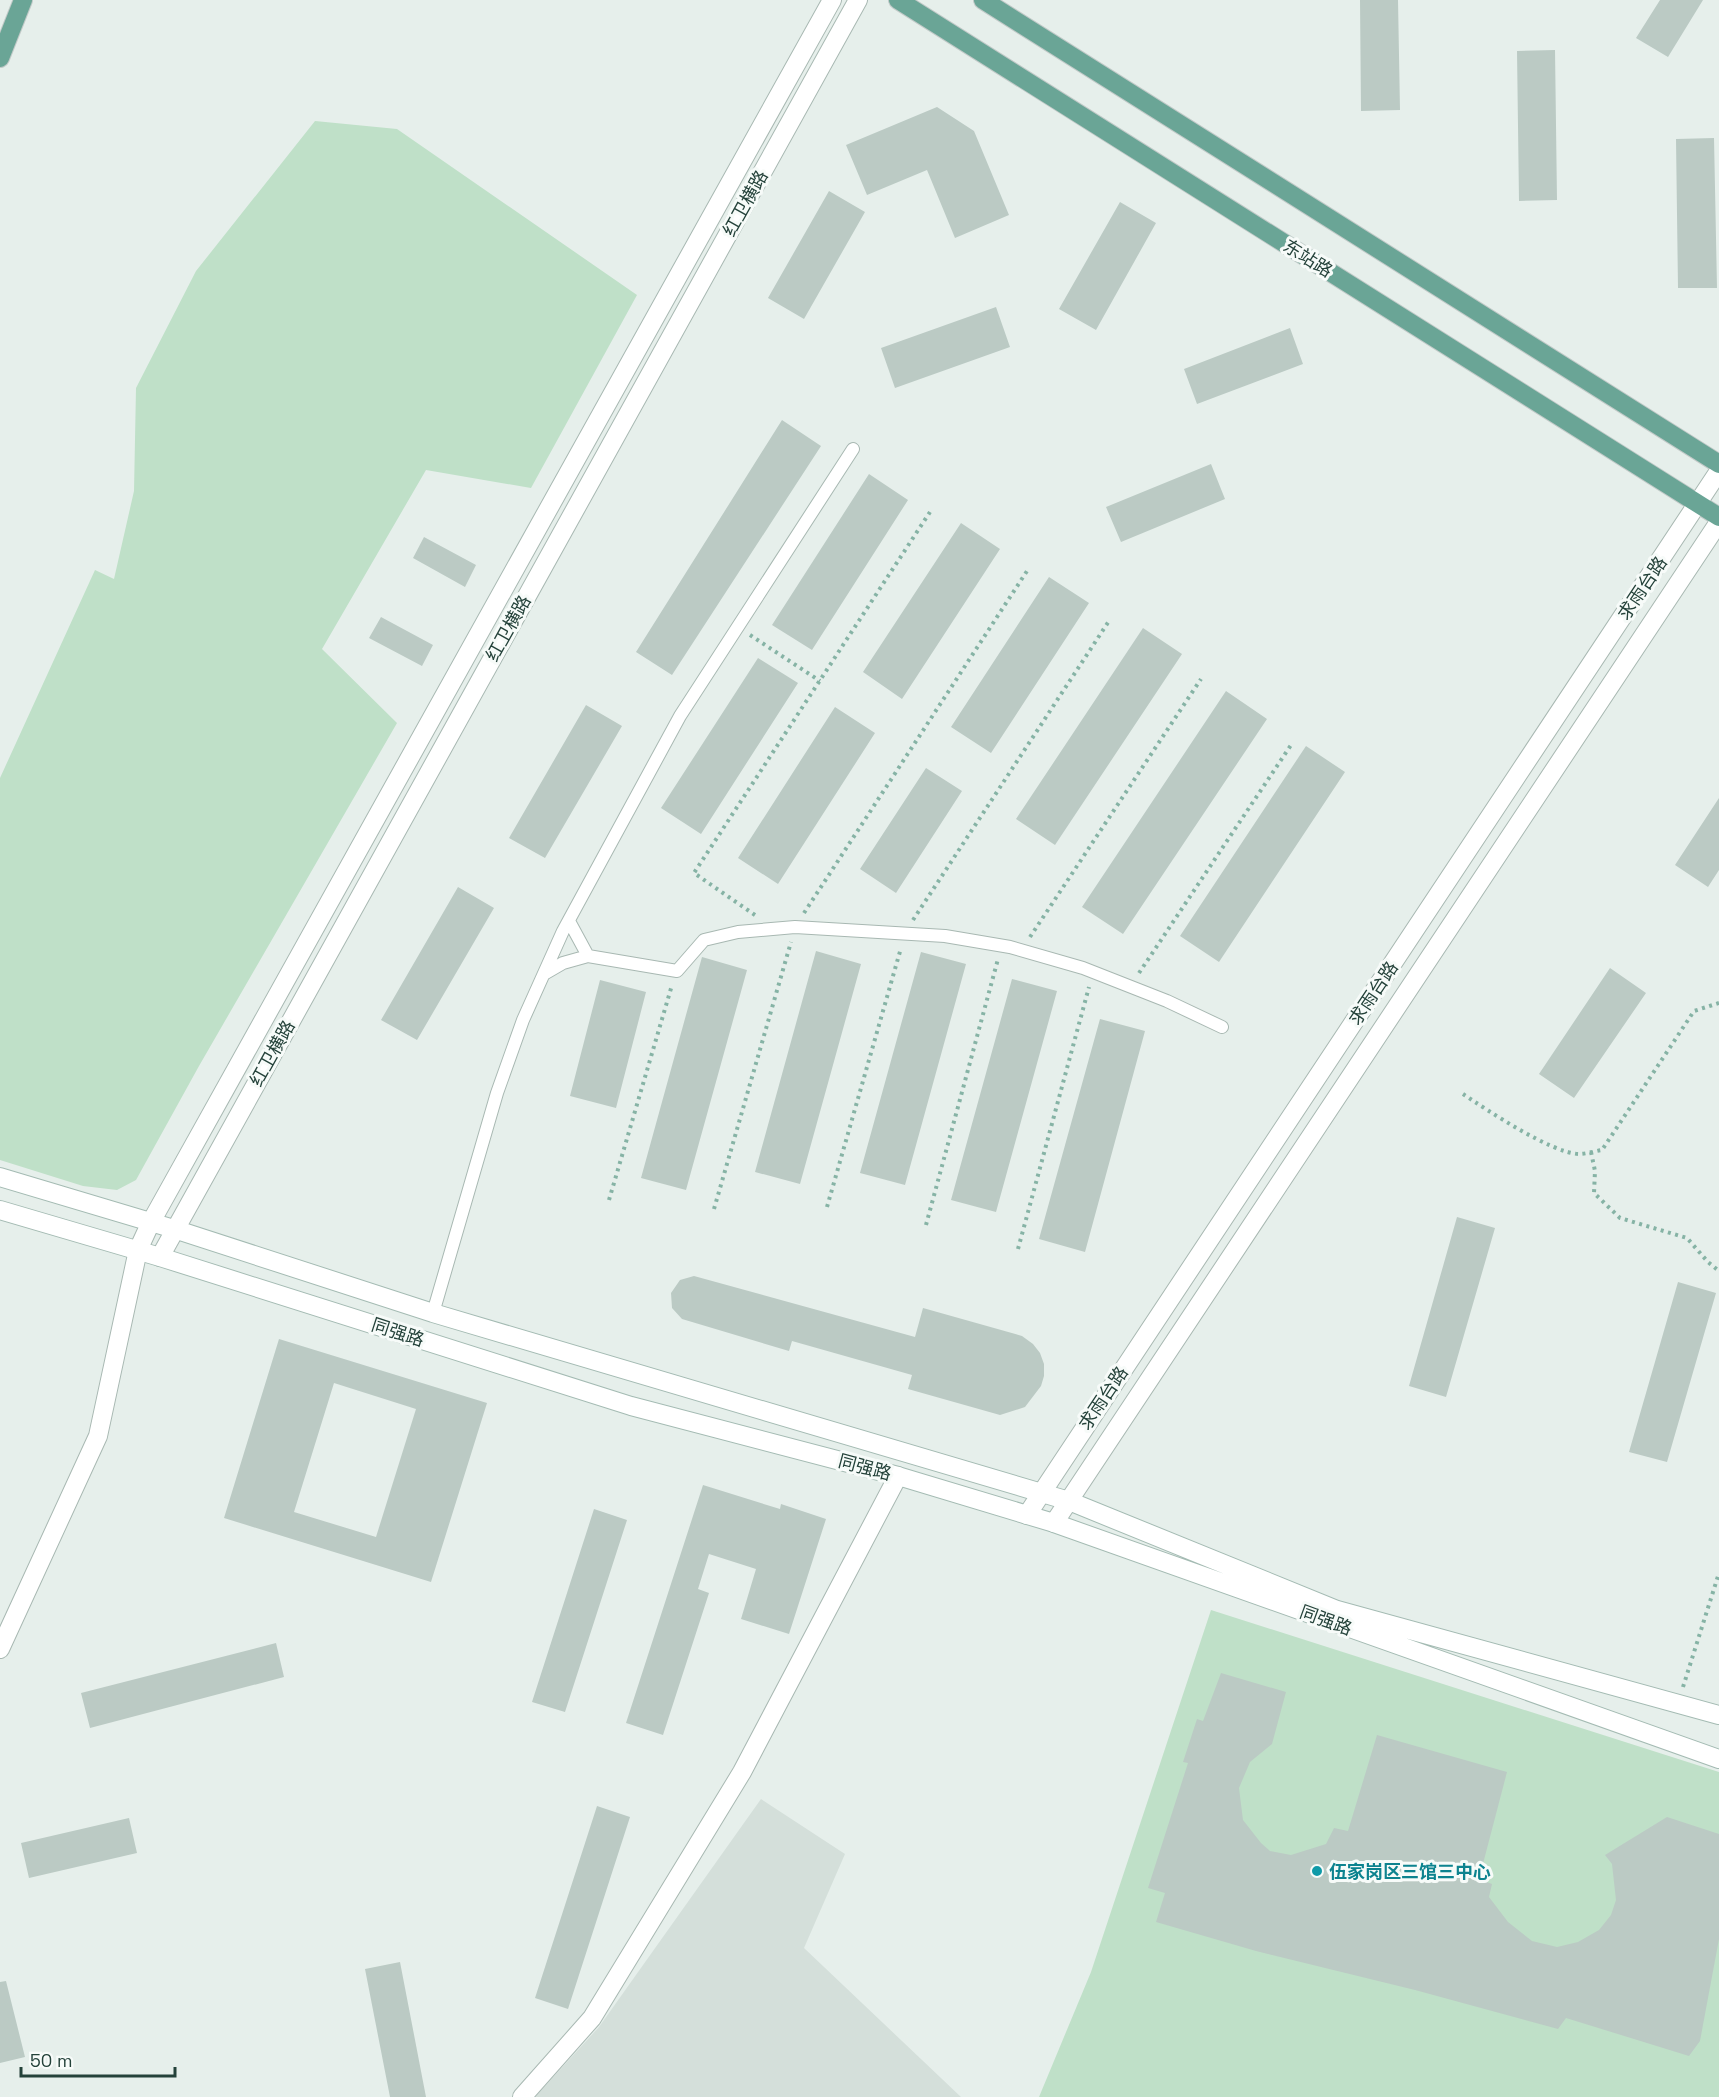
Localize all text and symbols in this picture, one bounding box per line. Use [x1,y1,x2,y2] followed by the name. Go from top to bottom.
[717,166,773,240] street label: 红卫横路
[1279,234,1337,282] street label: 东站路
[1612,552,1672,624] street label: 求雨台路
[480,591,536,665] street label: 红卫横路
[1343,957,1403,1029] street label: 求雨台路
[244,1016,300,1090] street label: 红卫横路
[369,1313,427,1351] street label: 同强路
[1073,1362,1133,1434] street label: 求雨台路
[836,1449,894,1485] street label: 同强路
[1297,1600,1355,1640] street label: 同强路
[1329,1860,1491,1883] place label: 伍家岗区三馆三中心
[1310,1864,1324,1878] marker: 伍家岗区三馆三中心
[21,2040,176,2078] scale bar
[30,2049,72,2072] text: 50 m

